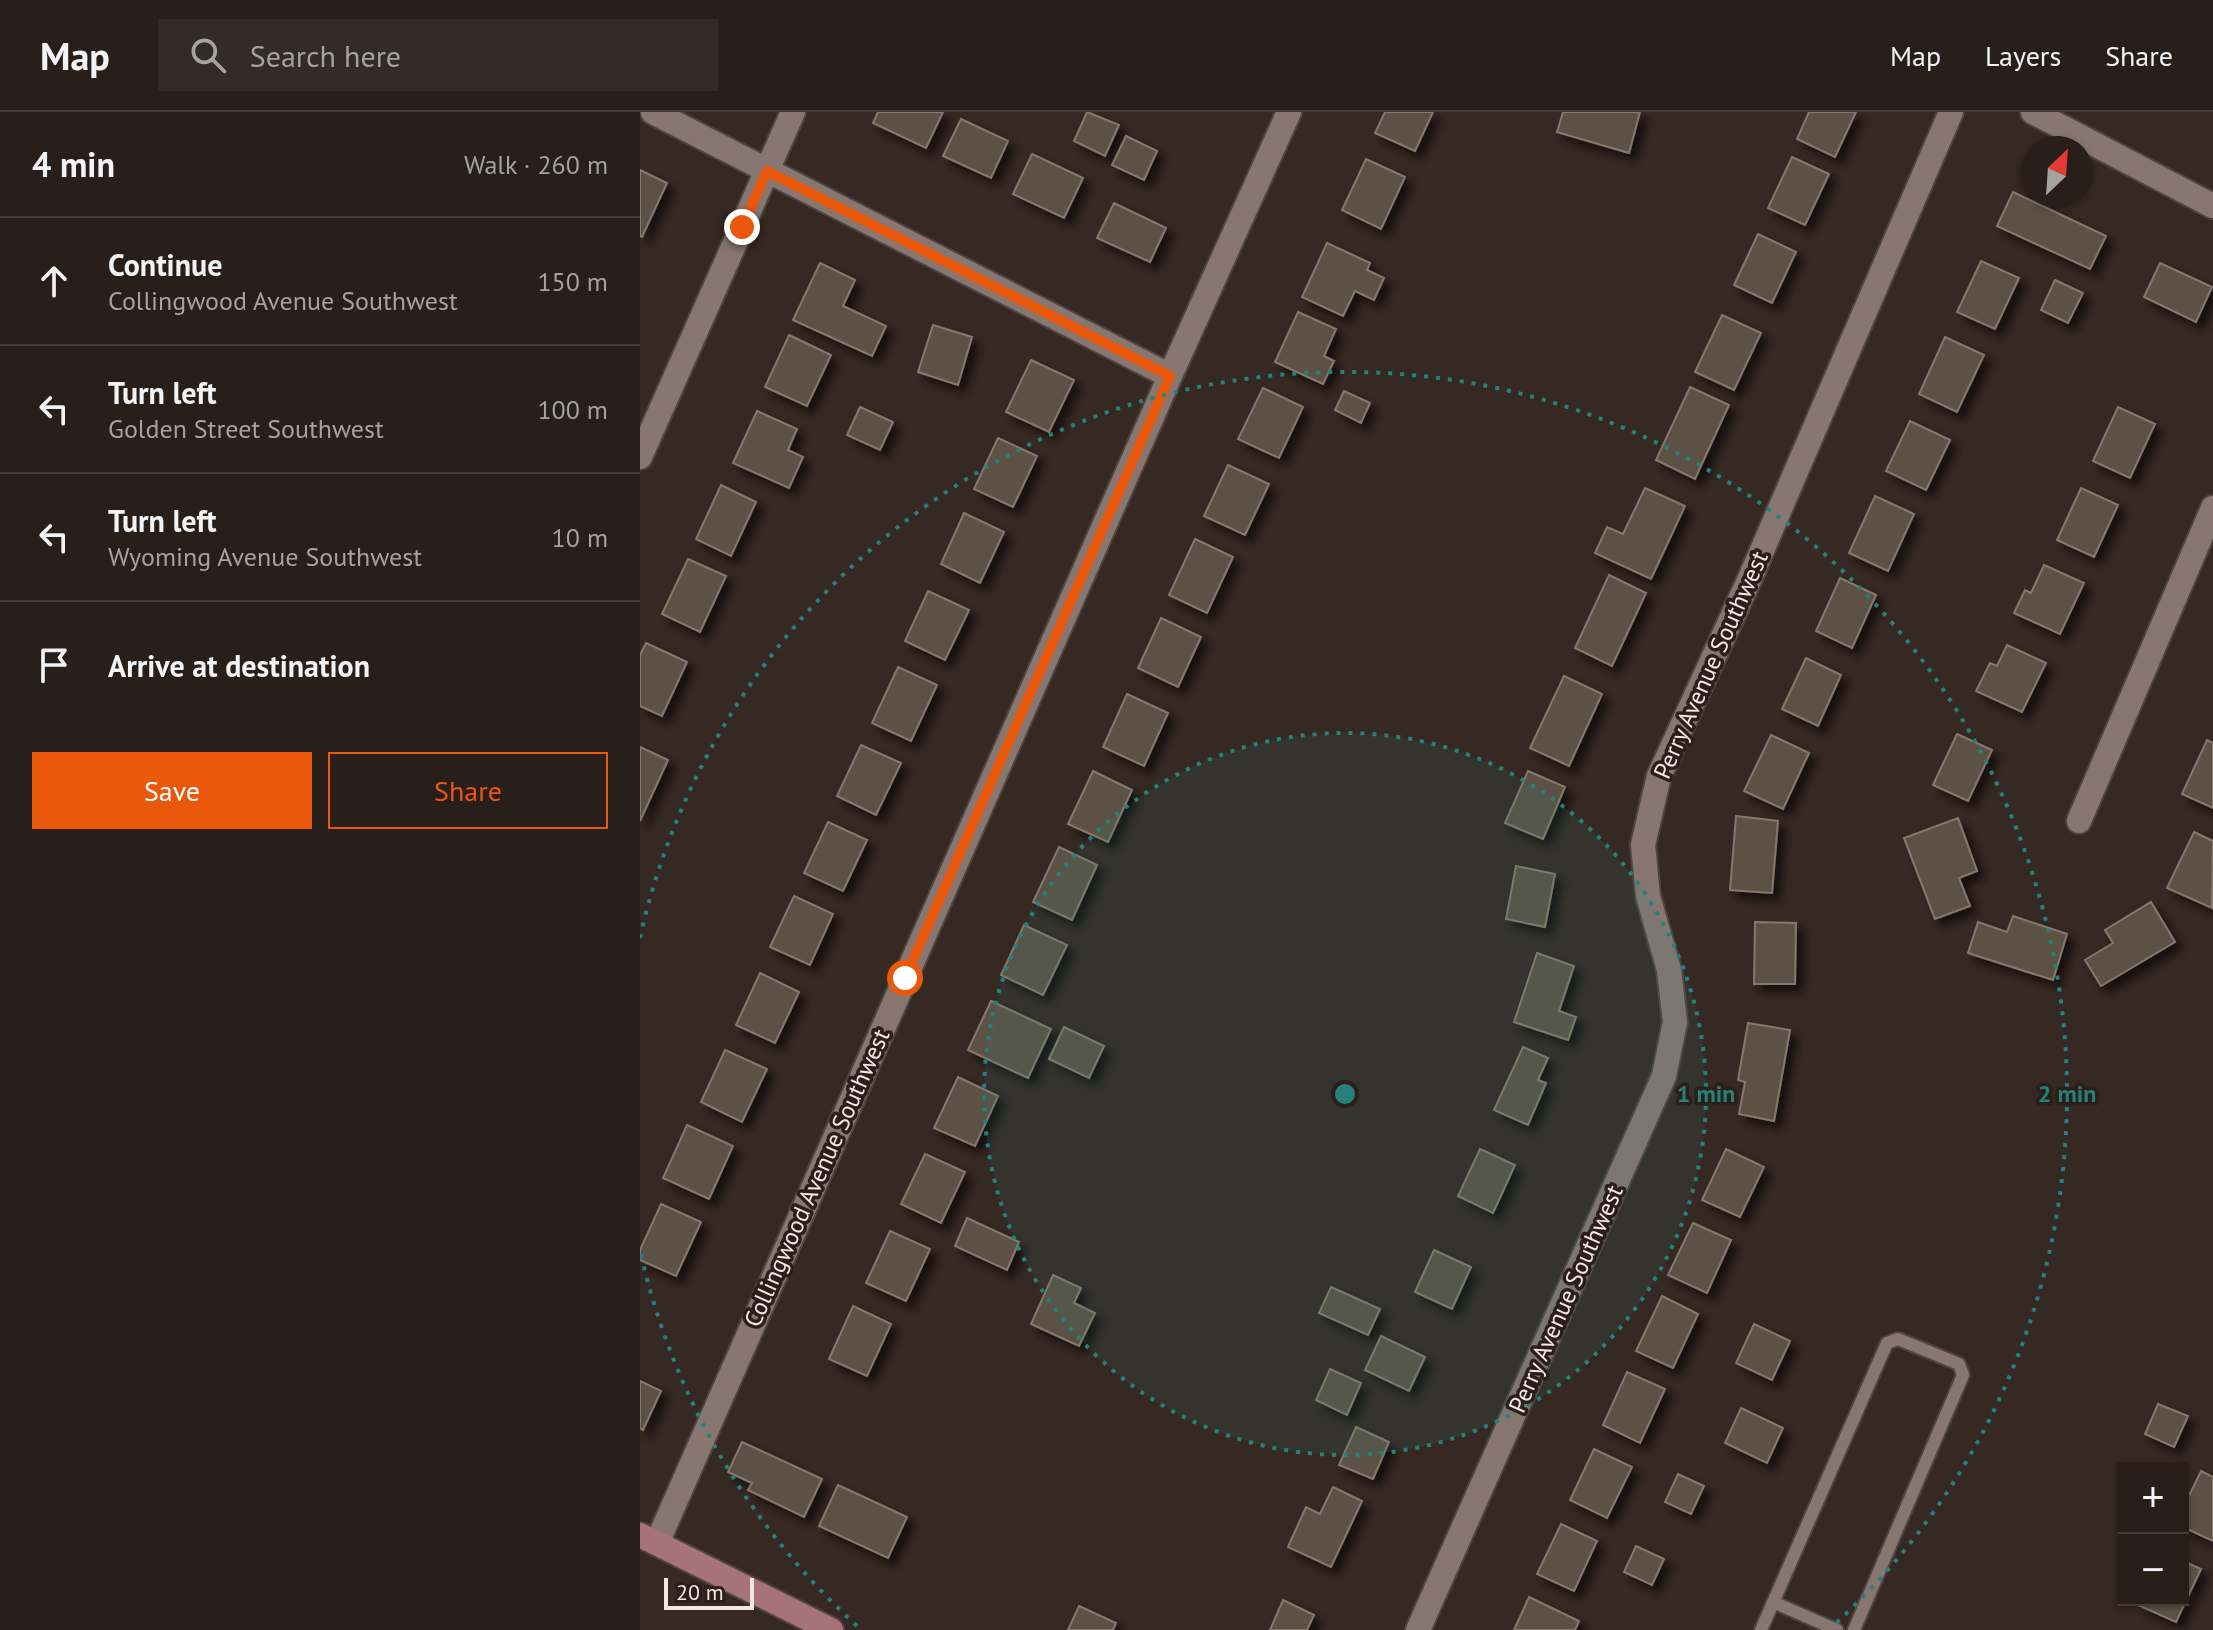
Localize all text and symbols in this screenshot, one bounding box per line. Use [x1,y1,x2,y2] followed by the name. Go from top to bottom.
[158,19,718,91] search box
[40,31,110,80] text: Map
[186,33,230,77] icon: search
[250,36,401,75] text: Search here
[1890,37,1941,74] text: Map
[1985,37,2061,74] text: Layers
[2105,37,2173,74] text: Share
[2021,136,2093,208] north arrow
[32,142,115,186] text: 4 min
[464,148,608,181] text: Walk · 260 m
[724,209,760,245] route end
[108,245,222,284] text: Continue
[32,259,76,303] icon: ahead
[537,265,608,298] text: 150 m
[108,284,458,317] text: Collingwood Avenue Southwest
[108,373,216,412] text: Turn left
[32,387,76,431] icon: left
[537,393,608,426] text: 100 m
[108,412,384,445] text: Golden Street Southwest
[108,501,216,540] text: Turn left
[32,515,76,559] icon: left
[552,521,608,554] text: 10 m
[108,540,422,573] text: Wyoming Avenue Southwest
[1646,546,1775,783] street label: Perry Avenue Southwest
[32,643,76,687] icon: arrive
[108,646,370,685] text: Arrive at destination
[32,752,312,829] button: Save
[328,752,608,829] button: Share
[887,960,923,996] route start
[737,1024,896,1332] street label: Collingwood Avenue Southwest
[1677,1078,1735,1109] text: 1 min
[2038,1078,2096,1109] text: 2 min
[1331,1080,1359,1108] centre of rings
[1501,1180,1630,1417] street label: Perry Avenue Southwest
[2117,1462,2189,1606] map controls
[2117,1462,2189,1534] button: +
[2117,1534,2189,1606] button: −
[664,1574,754,1610] scale bar
[676,1578,724,1606] text: 20 m

